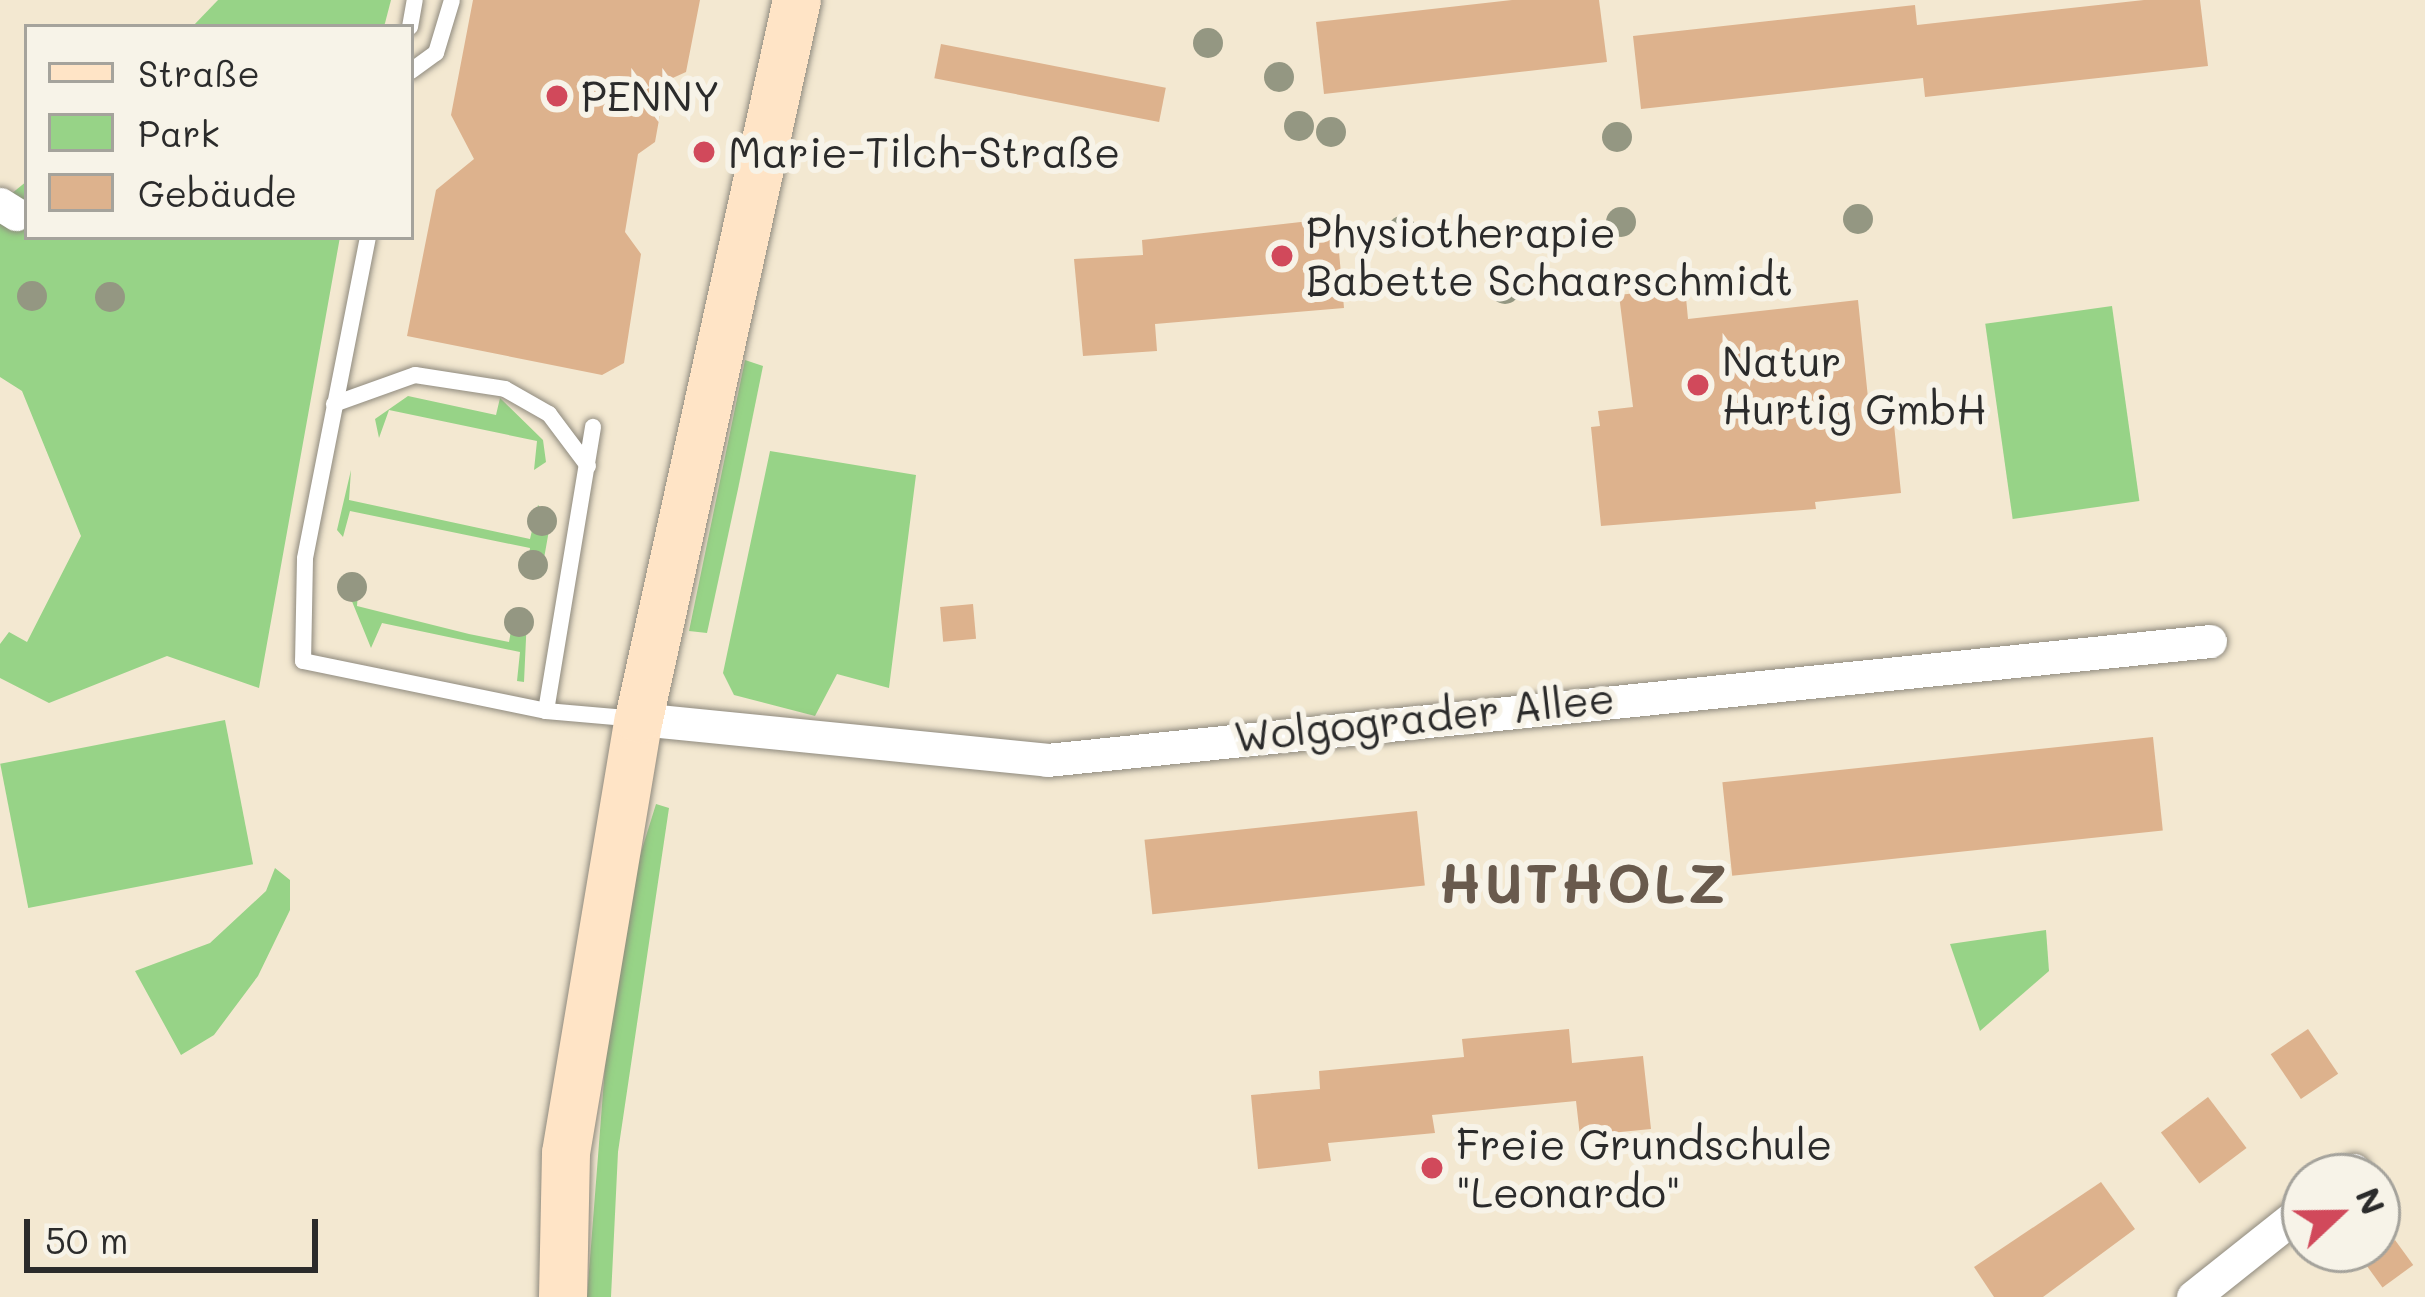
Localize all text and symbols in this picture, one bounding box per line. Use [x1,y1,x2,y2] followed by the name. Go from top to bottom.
[24,24,414,240] legend
[138,49,260,96] text: Straße
[581,71,720,121] place label: PENNY
[544,83,570,109] marker: PENNY
[138,109,220,156] text: Park
[728,127,1120,177] place label: Marie-Tilch-Straße
[691,139,717,165] marker: Marie-Tilch-Straße
[138,169,297,216] text: Gebäude
[1306,207,1793,306] place label: Physiotherapie Babette Schaarschmidt
[1269,243,1295,269] marker: Physiotherapie Babette Schaarschmidt
[1722,336,1986,434] place label: Natur Hurtig GmbH
[1685,372,1711,398] marker: Natur Hurtig GmbH
[1231,672,1617,762] street label: Wolgograder Allee
[1438,850,1730,914] district label: HUTHOLZ
[1456,1119,1832,1218] place label: Freie Grundschule "Leonardo"
[2281,1153,2401,1273] north arrow
[1419,1155,1445,1181] marker: Freie Grundschule "Leonardo"
[2347,1181,2397,1220] text: N
[30,1195,324,1269] scale bar
[45,1216,128,1263] text: 50 m

